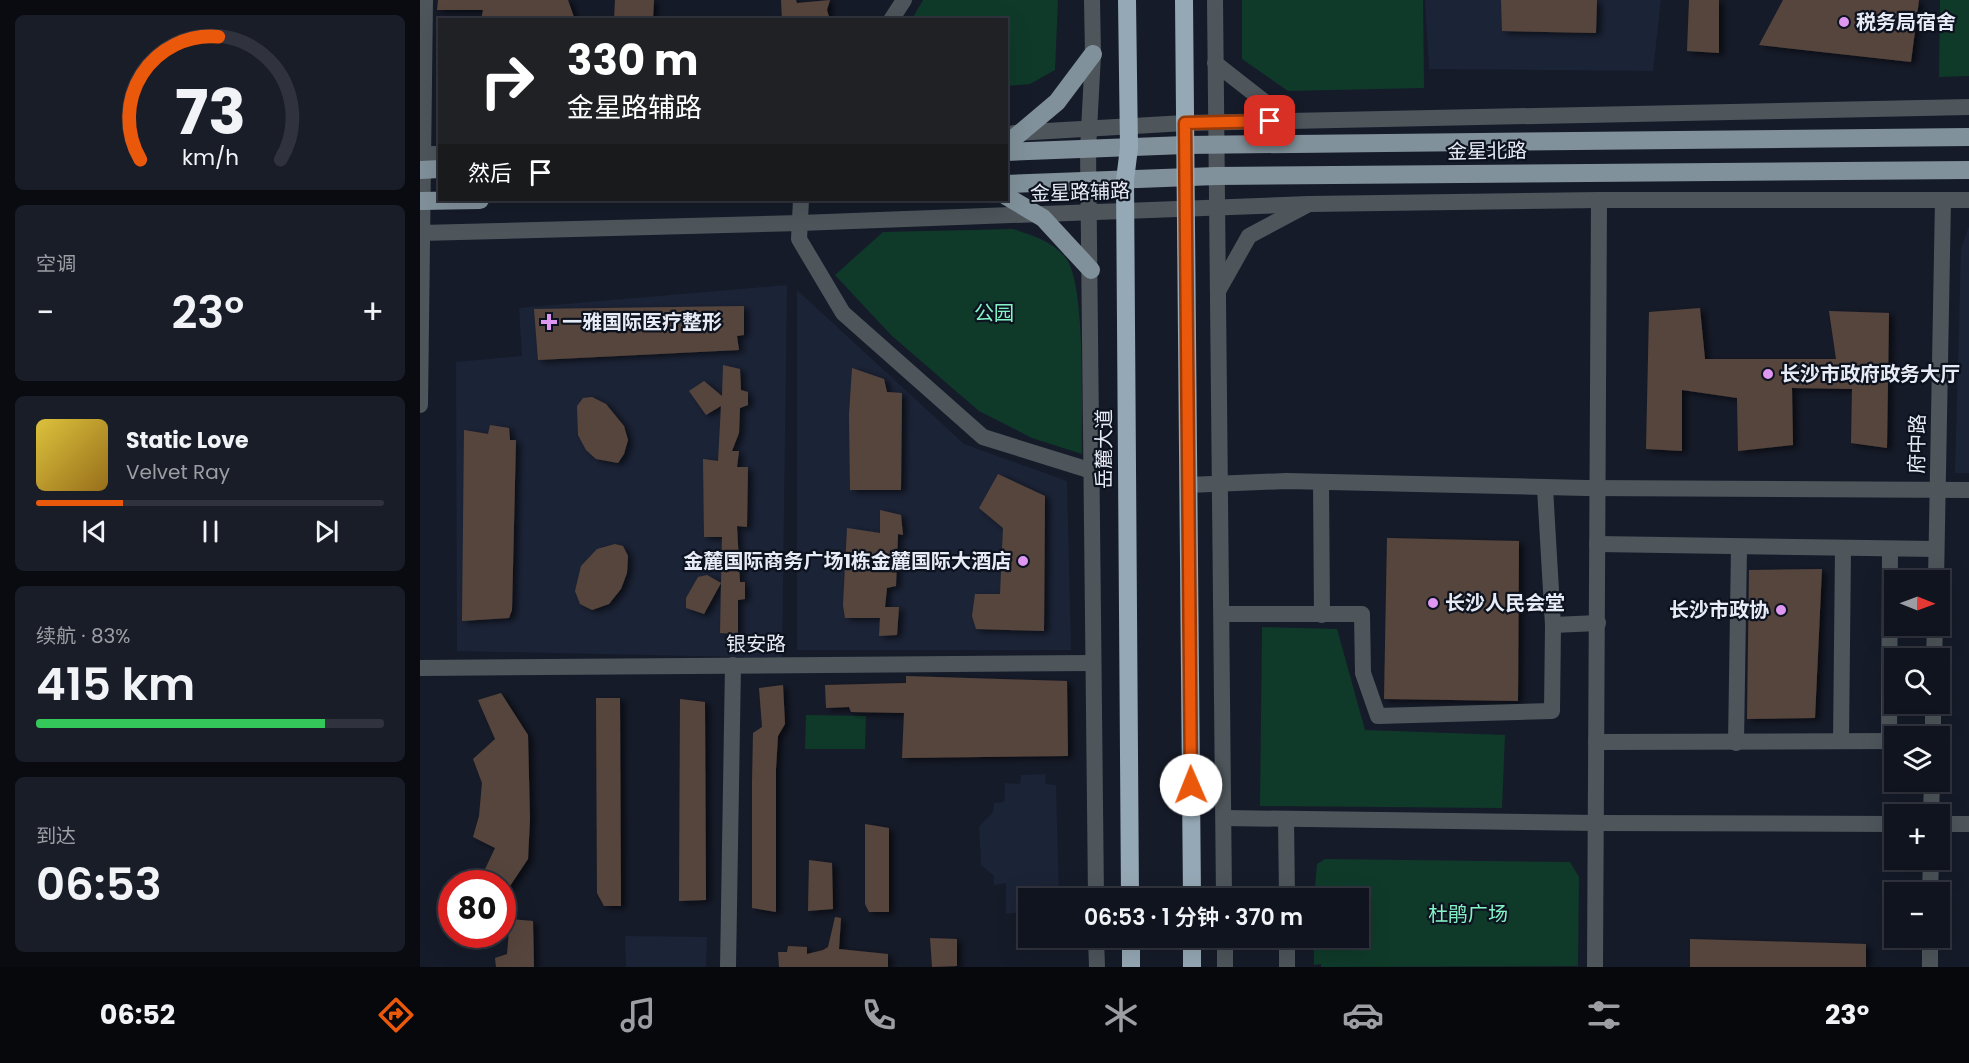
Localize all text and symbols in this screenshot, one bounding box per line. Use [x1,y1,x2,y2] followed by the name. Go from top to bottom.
[1856,8,1956,36] place label: 税务局宿舍
[1837,15,1851,29] marker: 税务局宿舍
[567,31,699,90] text: 330 m
[468,42,546,120] icon: right
[174,68,246,156] text: 73
[567,89,702,126] text: 金星路辅路
[1244,95,1295,146] pin
[1253,104,1286,137] icon: arrive
[1447,136,1527,166] street label: 金星北路
[181,142,239,173] text: km/h
[524,156,557,189] icon: arrive
[468,158,512,189] text: 然后
[1030,176,1130,208] street label: 金星路辅路
[36,250,76,278] text: 空调
[171,281,244,344] text: 23°
[36,289,54,336] text: −
[361,289,384,336] text: +
[974,299,1014,327] park label: 公园
[562,308,722,336] place label: 一雅国际医疗整形
[540,313,558,331] marker: 一雅国际医疗整形
[1780,360,1960,388] place label: 长沙市政府政务大厅
[1761,367,1775,381] marker: 长沙市政府政务大厅
[1090,409,1118,489] street label: 岳麓大道
[1902,414,1932,474] street label: 府中路
[126,425,249,456] text: Static Love
[126,458,230,486] text: Velvet Ray
[78,515,111,548] icon: previous
[194,515,227,548] icon: pause
[310,515,343,548] icon: next
[683,547,1011,575] place label: 金麓国际商务广场1栋金麓国际大酒店
[1016,554,1030,568] marker: 金麓国际商务广场1栋金麓国际大酒店
[1884,570,1950,636] north arrow
[1884,570,1950,948] map controls
[1445,589,1565,617] place label: 长沙人民会堂
[1426,596,1440,610] marker: 长沙人民会堂
[1669,596,1769,624] place label: 长沙市政协
[1774,603,1788,617] marker: 长沙市政协
[36,622,131,650] text: 续航 · 83%
[726,630,786,658] street label: 银安路
[1884,648,1950,714] button: search
[36,653,195,716] text: 415 km
[1884,726,1950,792] button: layers
[1159,753,1223,817] position arrow
[1884,804,1950,870] button: +
[36,822,76,850] text: 到达
[36,853,162,916] text: 06:53
[438,870,516,948] speed limit sign: 80
[1884,882,1950,948] button: −
[1428,900,1508,928] park label: 杜鹃广场
[1084,902,1303,933] text: 06:53 · 1 分钟 · 370 m
[375,994,417,1036] icon: directions
[617,994,659,1036] icon: music
[858,994,900,1036] icon: phone
[1100,994,1142,1036] icon: climate
[1342,994,1384,1036] icon: car
[1583,994,1625,1036] icon: filters
[100,996,175,1033] text: 06:52
[1825,996,1869,1033] text: 23°

